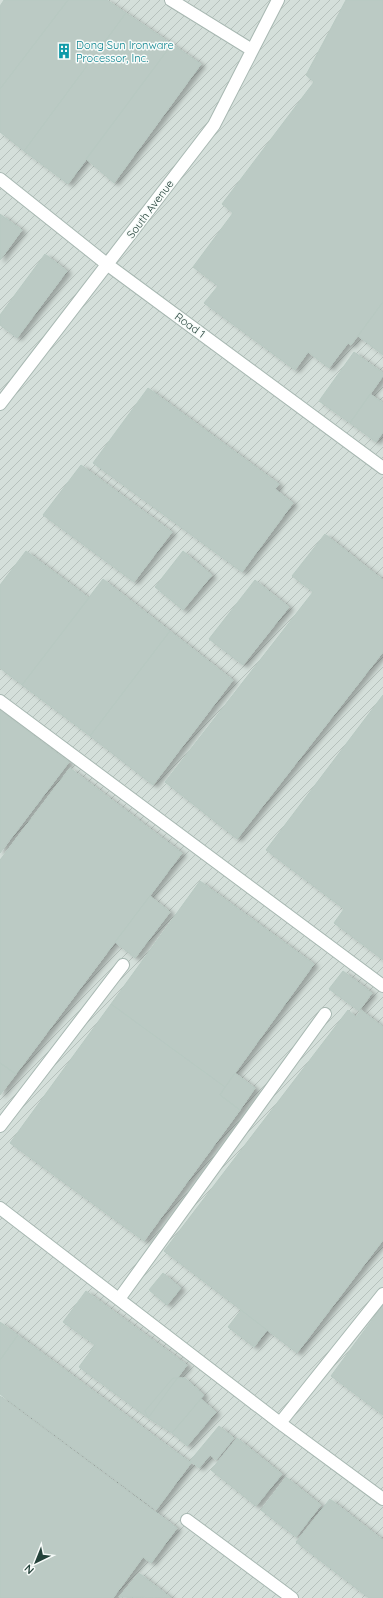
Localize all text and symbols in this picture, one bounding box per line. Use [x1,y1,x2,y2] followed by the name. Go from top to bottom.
[76,38,174,65] place label: Dong Sun Ironware Processor, Inc.
[55,42,73,60] building icon: Dong Sun Ironware Processor, Inc.
[123,177,177,241] street label: South Avenue
[172,309,208,341] street label: Road 1
[16,1542,56,1582] north arrow
[21,1561,37,1577] text: N

